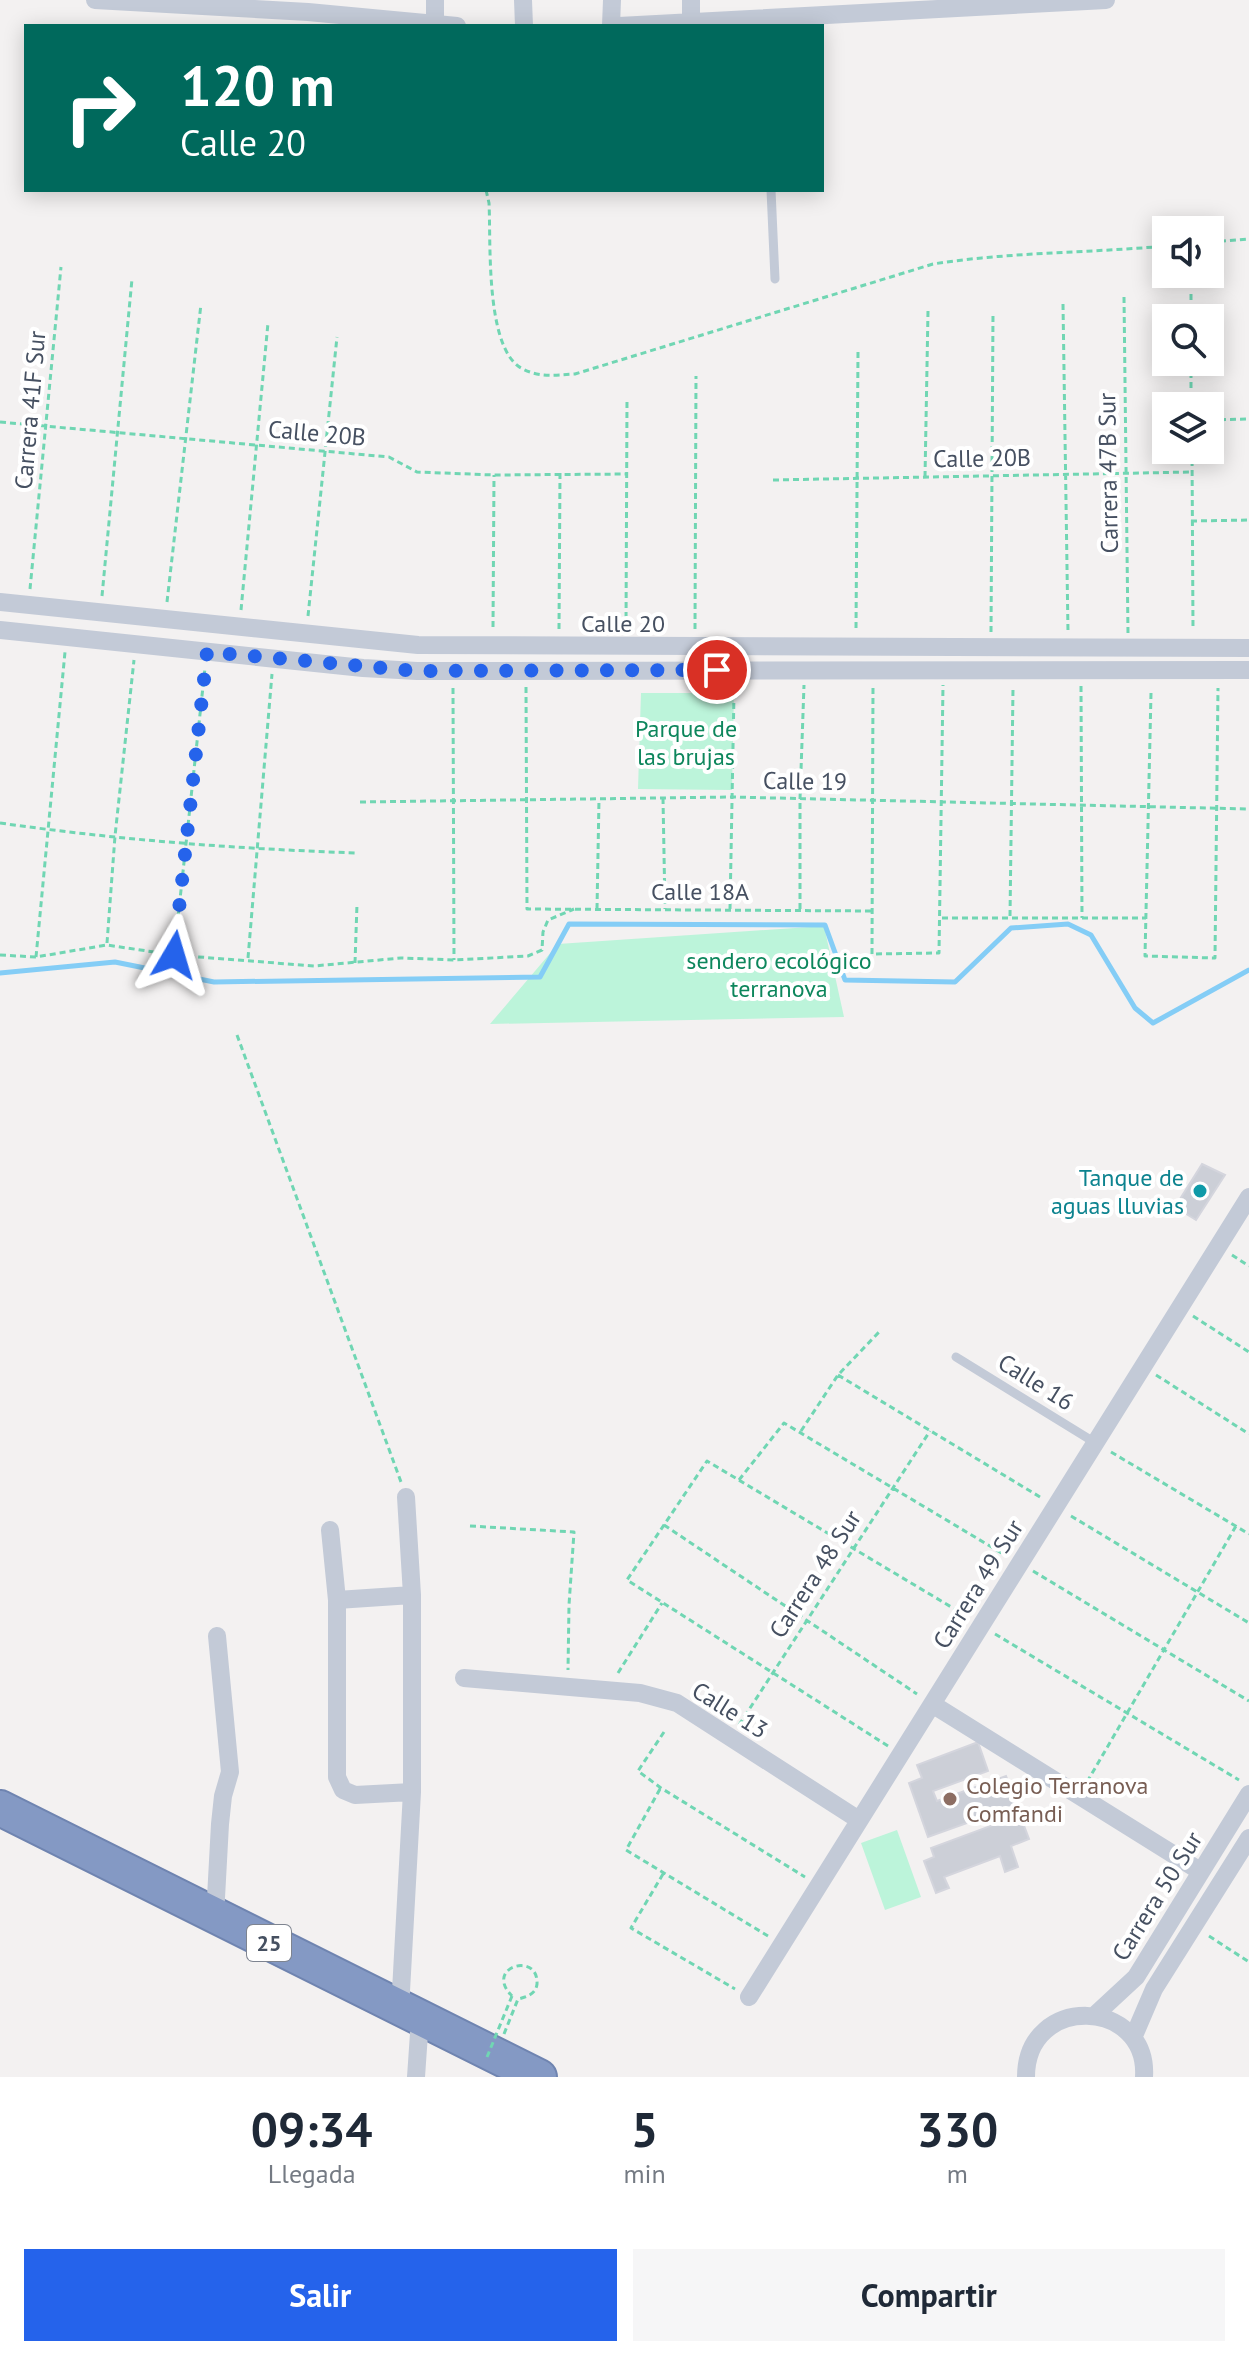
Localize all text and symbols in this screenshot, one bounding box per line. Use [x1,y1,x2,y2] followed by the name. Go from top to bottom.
[180,49,335,121] text: 120 m
[48,56,152,160] icon: right
[180,119,306,166] text: Calle 20
[1152,216,1224,464] map controls
[1152,216,1224,288] button: sound
[1152,304,1224,376] button: search
[8,329,52,491] street label: Carrera 41F Sur
[1091,392,1125,554] street label: Carrera 47B Sur
[1152,392,1224,464] button: layers
[267,413,367,453] street label: Calle 20B
[933,442,1031,474] street label: Calle 20B
[581,608,665,639] street label: Calle 20
[683,636,751,704] pin
[695,648,739,692] icon: arrive
[635,713,737,772] park label: Parque de las brujas
[763,765,847,797] street label: Calle 19
[651,876,749,907] street label: Calle 18A
[132,913,216,997] position arrow
[686,945,872,1004] park label: sendero ecológico terranova
[1051,1162,1184,1221] place label: Tanque de aguas lluvias
[1191,1182,1209,1200] marker: Tanque de aguas lluvias
[992,1347,1080,1417] street label: Calle 16
[762,1504,868,1644] street label: Carrera 48 Sur
[926,1514,1030,1654] street label: Carrera 49 Sur
[686,1675,774,1745] street label: Calle 13
[966,1770,1148,1829] place label: Colegio Terranova Comfandi
[941,1790,959,1808] marker: Colegio Terranova Comfandi
[1105,1826,1209,1966] street label: Carrera 50 Sur
[247,1925,291,1961] road number: 25
[251,2098,373,2160] text: 09:34
[631,2098,658,2160] text: 5
[917,2098,998,2160] text: 330
[268,2157,356,2190] text: Llegada
[623,2157,666,2190] text: min
[947,2157,968,2190] text: m
[24,2249,617,2341] button: Salir
[633,2249,1225,2341] button: Compartir

